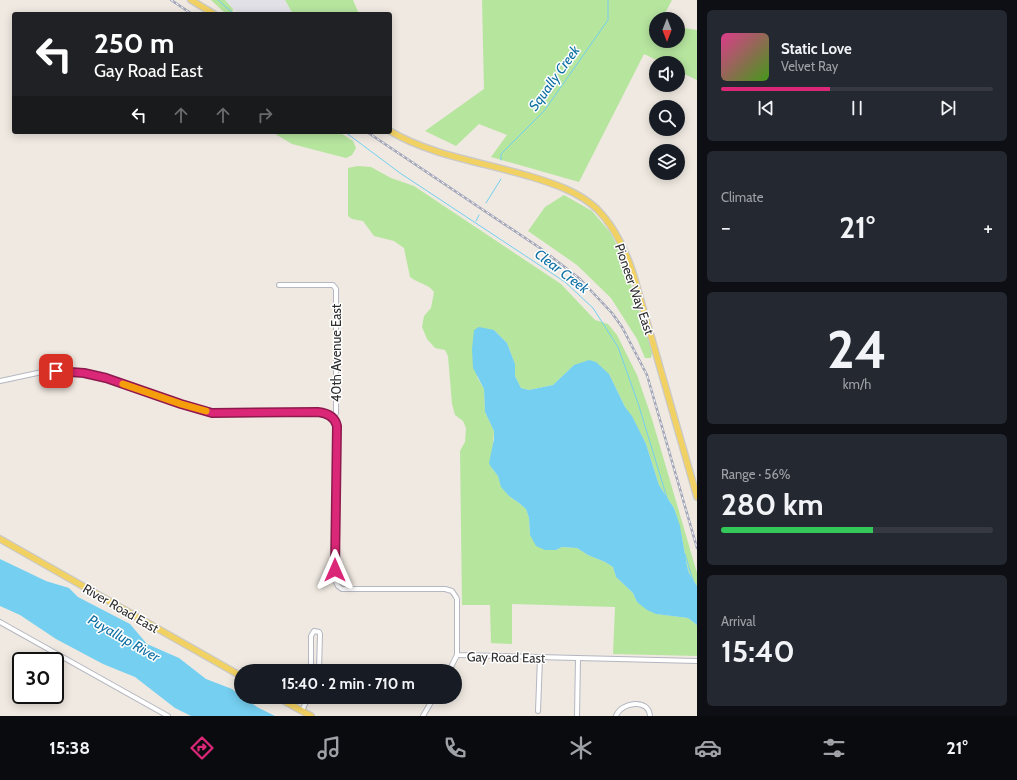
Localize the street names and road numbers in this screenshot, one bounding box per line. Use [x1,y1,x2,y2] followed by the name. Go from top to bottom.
[612,241,658,337] street label: Pioneer Way East
[328,303,344,402] street label: 40th Avenue East
[80,580,162,636] street label: River Road East
[467,648,546,666] street label: Gay Road East

